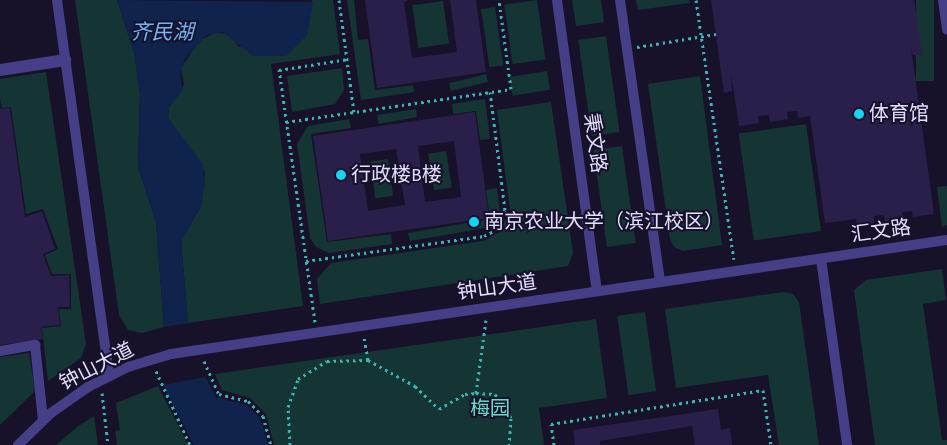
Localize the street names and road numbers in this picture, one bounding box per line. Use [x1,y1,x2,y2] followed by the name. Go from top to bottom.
[578,112,610,174] street label: 秉文路
[850,216,912,248] street label: 汇文路
[456,271,538,305] street label: 钟山大道
[56,338,138,396] street label: 钟山大道

